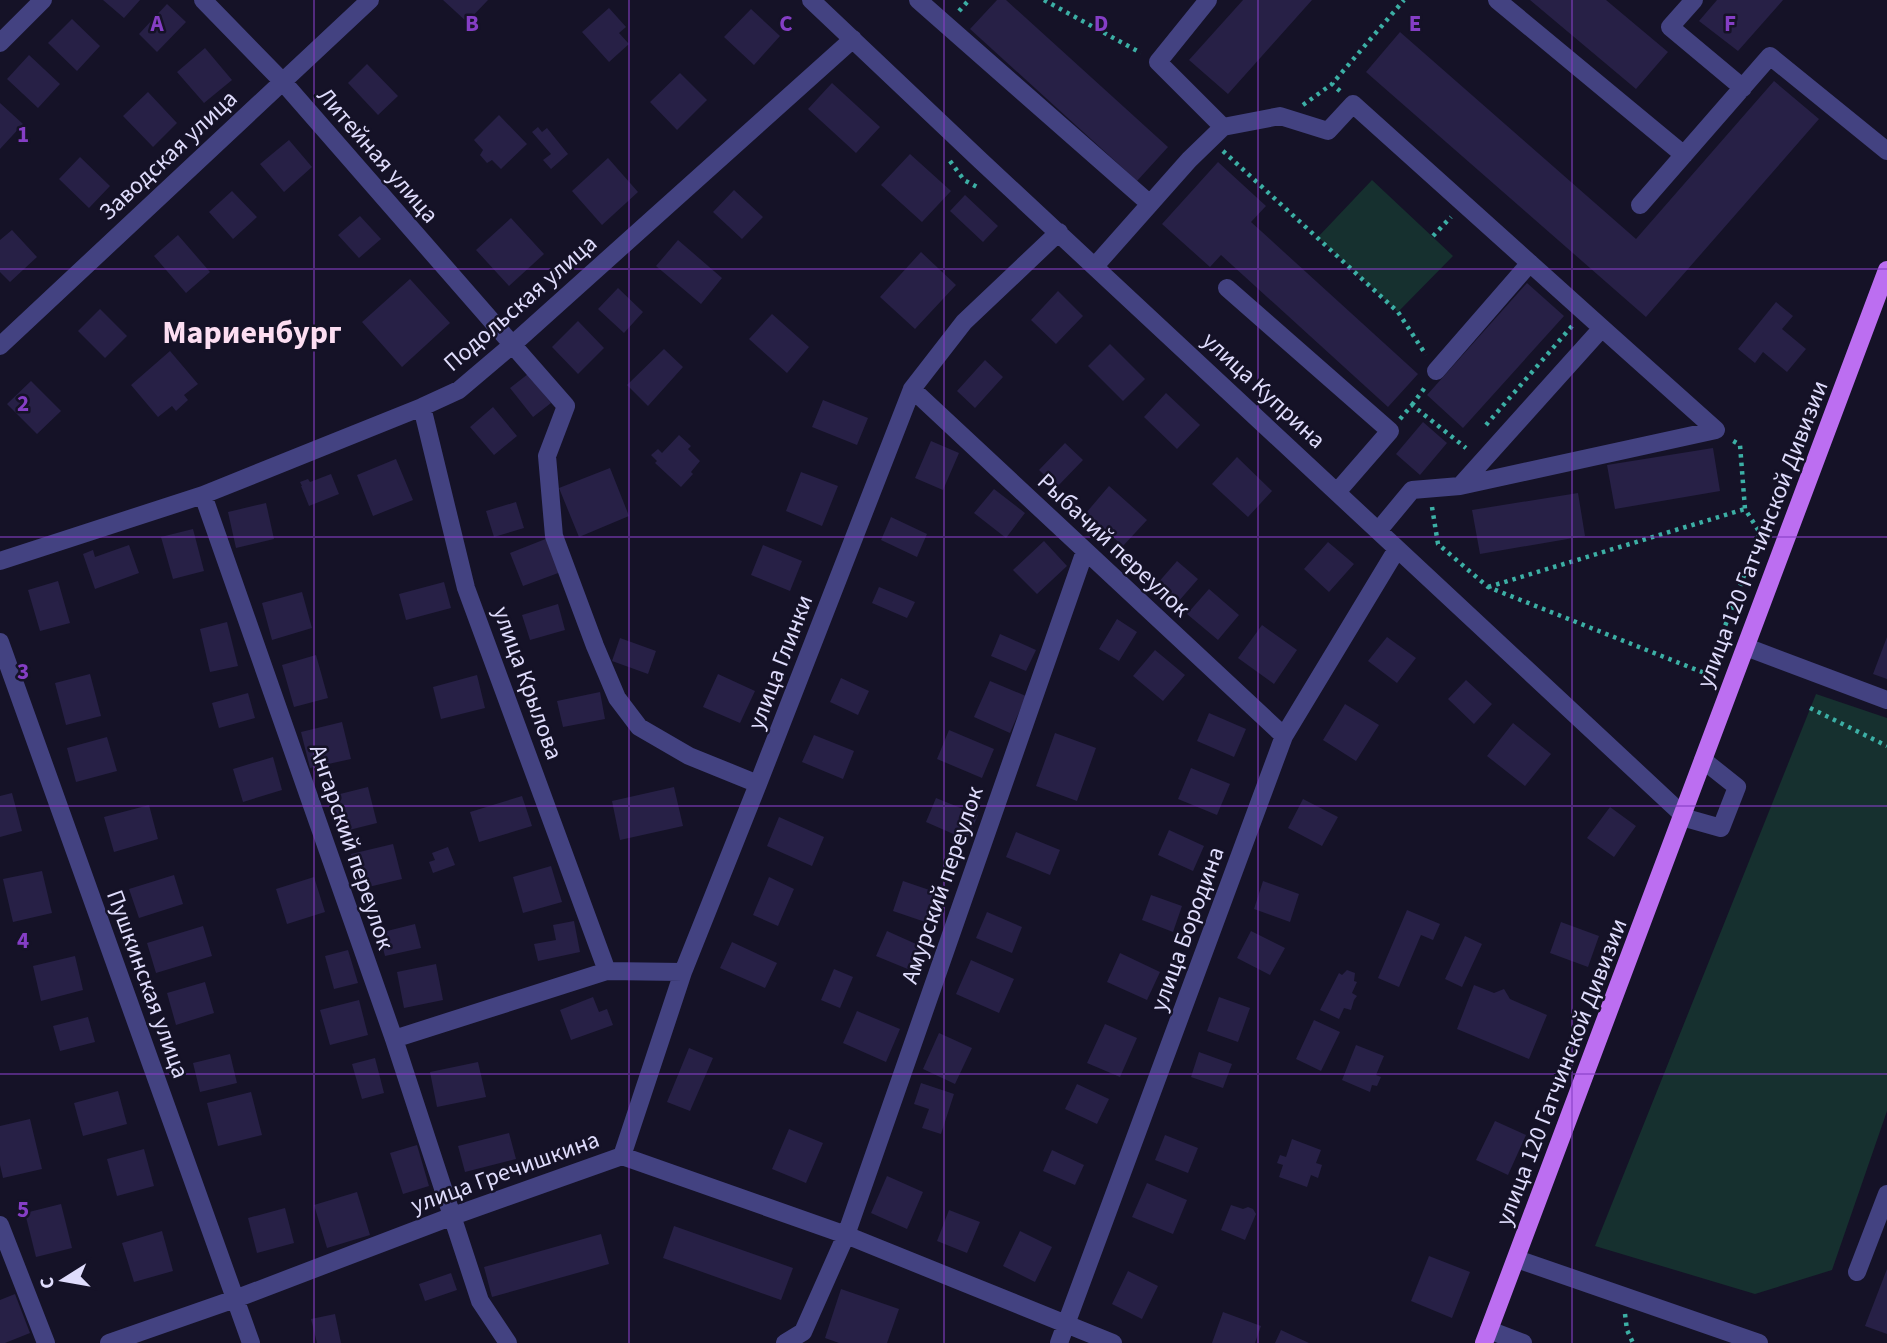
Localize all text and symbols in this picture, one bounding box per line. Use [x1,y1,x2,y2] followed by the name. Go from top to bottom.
[149,7,164,40] text: A
[465,7,479,40] text: B
[779,7,793,40] text: C
[1094,7,1108,40] text: D
[1409,7,1421,40] text: E
[1724,7,1736,40] text: F
[308,80,447,231] street label: Литейная улица
[91,82,245,229] street label: Заводская улица
[17,118,29,151] text: 1
[436,227,605,380] street label: Подольская улица
[162,310,342,356] district label: Мариенбург
[1194,324,1333,457] street label: улица Куприна
[1688,375,1837,693] street label: улица 120 Гатчинской Дивизии
[17,387,29,420] text: 2
[1029,465,1198,626] street label: Рыбачий переулок
[739,590,822,735] street label: улица Глинки
[484,601,572,765] street label: улица Крылова
[17,655,29,688] text: 3
[300,740,403,955] street label: Ангарский переулок
[892,782,993,989] street label: Амурский переулок
[1141,842,1233,1016] street label: улица Бородина
[97,885,198,1083] street label: Пушкинская улица
[1487,913,1636,1231] street label: улица 120 Гатчинской Дивизии
[17,924,29,957] text: 4
[406,1122,604,1223] street label: улица Гречишкина
[17,1193,29,1226] text: 5
[28,1245,98,1315] north arrow
[33,1275,62,1291] text: С

